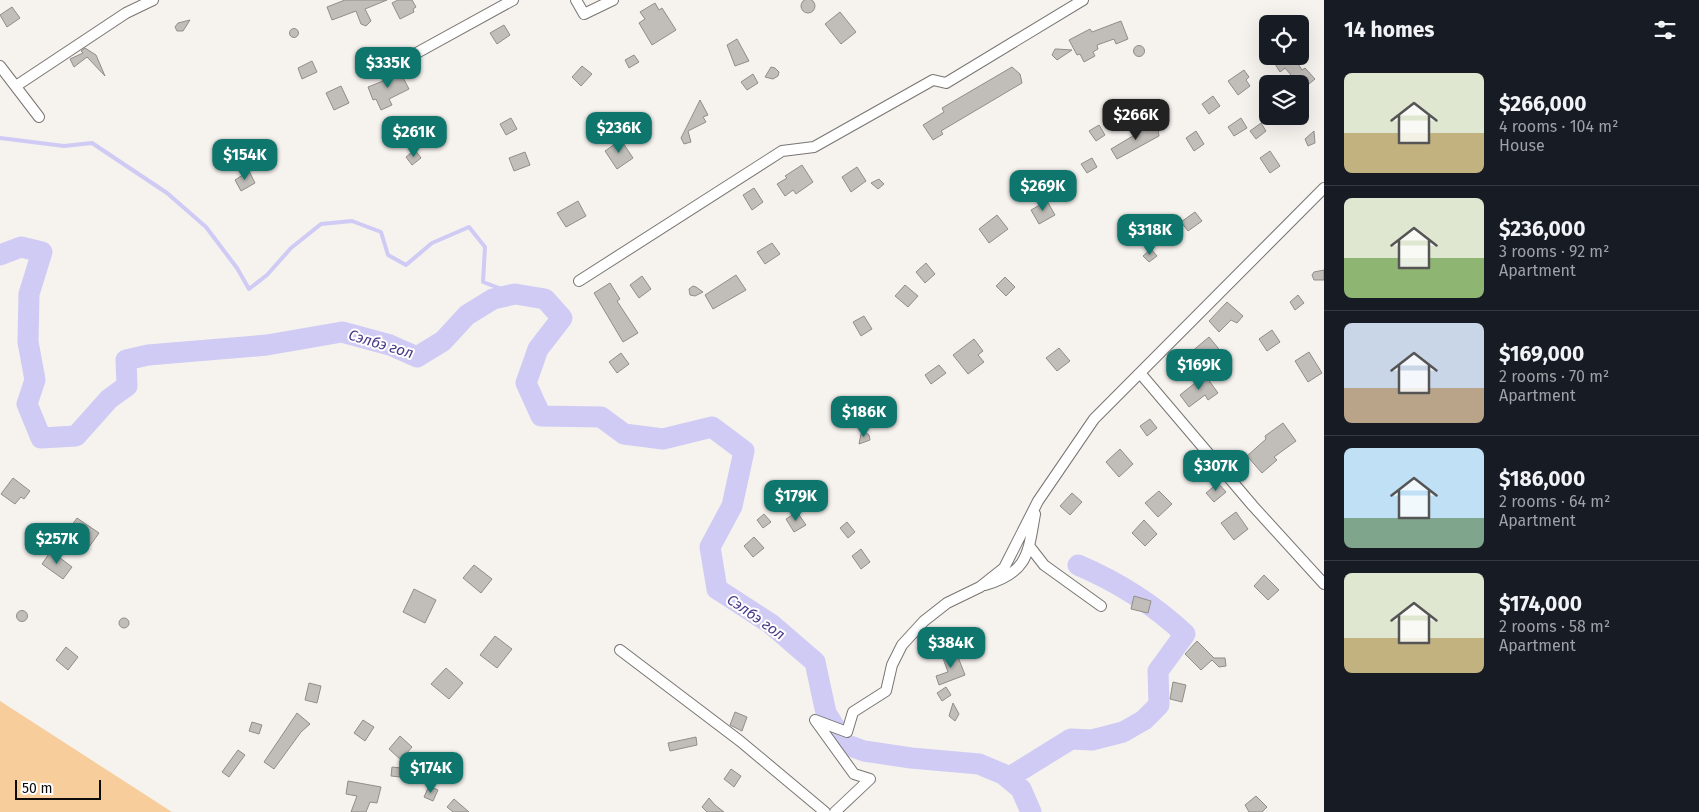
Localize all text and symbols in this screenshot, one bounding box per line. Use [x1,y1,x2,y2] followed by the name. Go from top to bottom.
[1259,15,1309,125] map controls
[1259,15,1309,65] button: locate
[1651,16,1679,44] icon: filters
[1344,17,1434,43] text: 14 homes
[353,46,423,89] pin: $335K
[366,53,410,72] text: $335K
[1259,75,1309,125] button: layers
[1499,91,1586,117] text: $266,000
[1384,93,1444,153] icon: home
[1101,98,1171,141] pin: $266K
[1113,105,1159,124] text: $266K
[584,112,654,154] pin: $236K
[379,116,449,158] pin: $261K
[1499,117,1618,136] text: 4 rooms · 104 m²
[597,118,641,137] text: $236K
[393,122,435,141] text: $261K
[1499,136,1545,155] text: House
[210,138,280,181] pin: $154K
[223,145,267,164] text: $154K
[1008,170,1078,212] pin: $269K
[1021,176,1065,195] text: $269K
[1115,214,1185,256] pin: $318K
[1499,216,1585,242] text: $236,000
[1384,218,1444,278] icon: home
[1128,220,1172,239] text: $318K
[1499,242,1609,261] text: 3 rooms · 92 m²
[1499,261,1576,280] text: Apartment
[346,326,416,362] water label: Сэлбэ гол
[1499,341,1584,367] text: $169,000
[1384,343,1444,403] icon: home
[1164,348,1234,391] pin: $169K
[1177,355,1221,374] text: $169K
[1499,367,1609,386] text: 2 rooms · 70 m²
[1499,386,1576,405] text: Apartment
[829,396,899,438] pin: $186K
[842,402,886,421] text: $186K
[1181,450,1251,492] pin: $307K
[1194,456,1238,475] text: $307K
[1499,466,1585,492] text: $186,000
[1384,468,1444,528] icon: home
[761,480,831,522] pin: $179K
[775,486,817,505] text: $179K
[1499,492,1610,511] text: 2 rooms · 64 m²
[1499,511,1576,530] text: Apartment
[22,522,92,565] pin: $257K
[36,529,78,548] text: $257K
[723,590,789,644] water label: Сэлбэ гол
[1499,591,1582,617] text: $174,000
[1384,593,1444,653] icon: home
[1499,617,1610,636] text: 2 rooms · 58 m²
[916,626,986,669] pin: $384K
[928,633,974,652] text: $384K
[1499,636,1576,655] text: Apartment
[396,752,466,794] pin: $174K
[410,758,452,777] text: $174K
[15,777,101,800] scale bar
[22,780,53,797] text: 50 m

